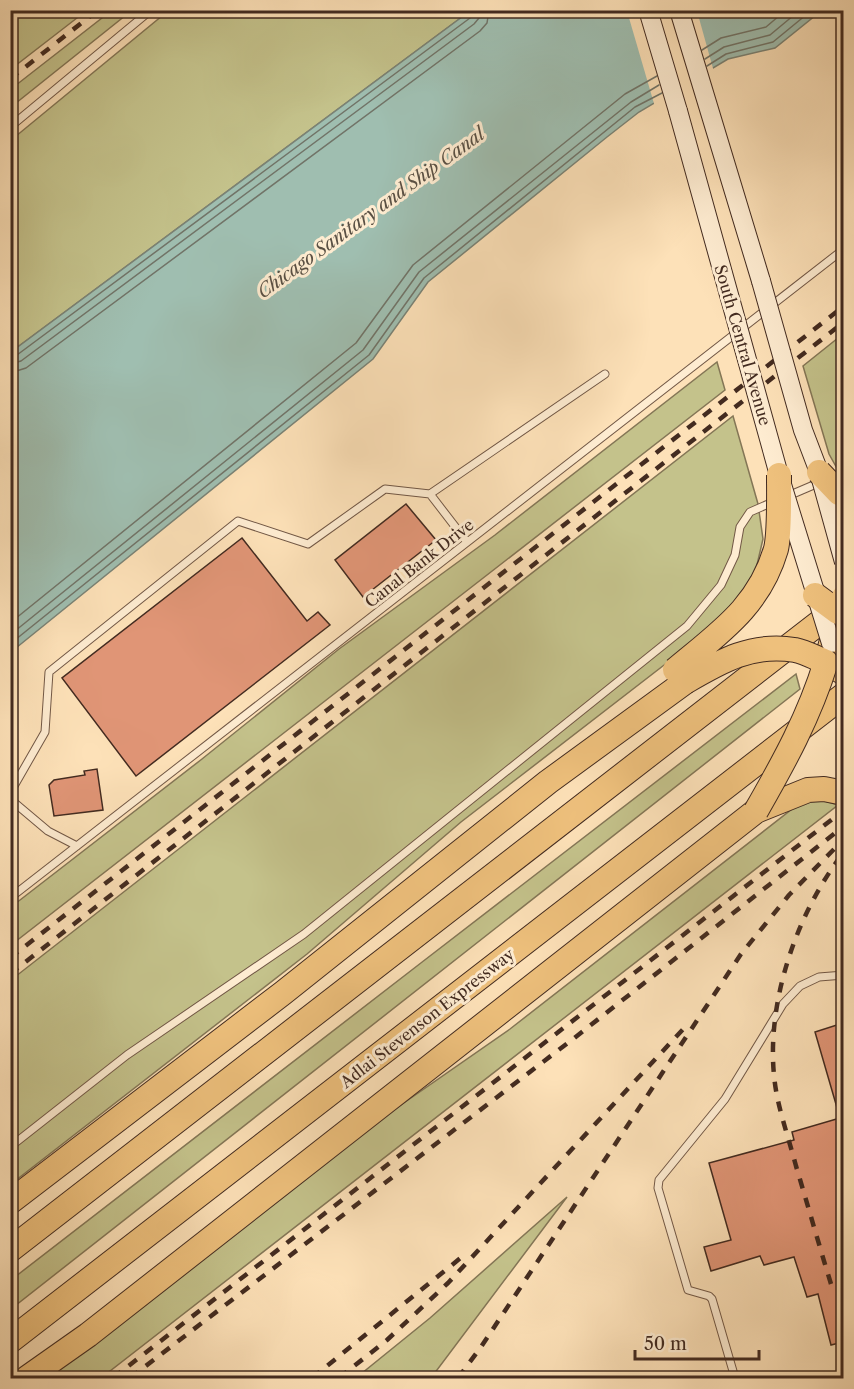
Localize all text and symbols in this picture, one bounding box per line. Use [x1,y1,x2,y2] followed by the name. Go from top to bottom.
[253,122,491,303] water label: Chicago Sanitary and Ship Canal
[710,262,776,428] street label: South Central Avenue
[361,514,477,612] street label: Canal Bank Drive
[335,943,519,1093] street label: Adlai Stevenson Expressway
[635,1323,760,1361] scale bar
[644,1333,687,1355] text: 50 m

